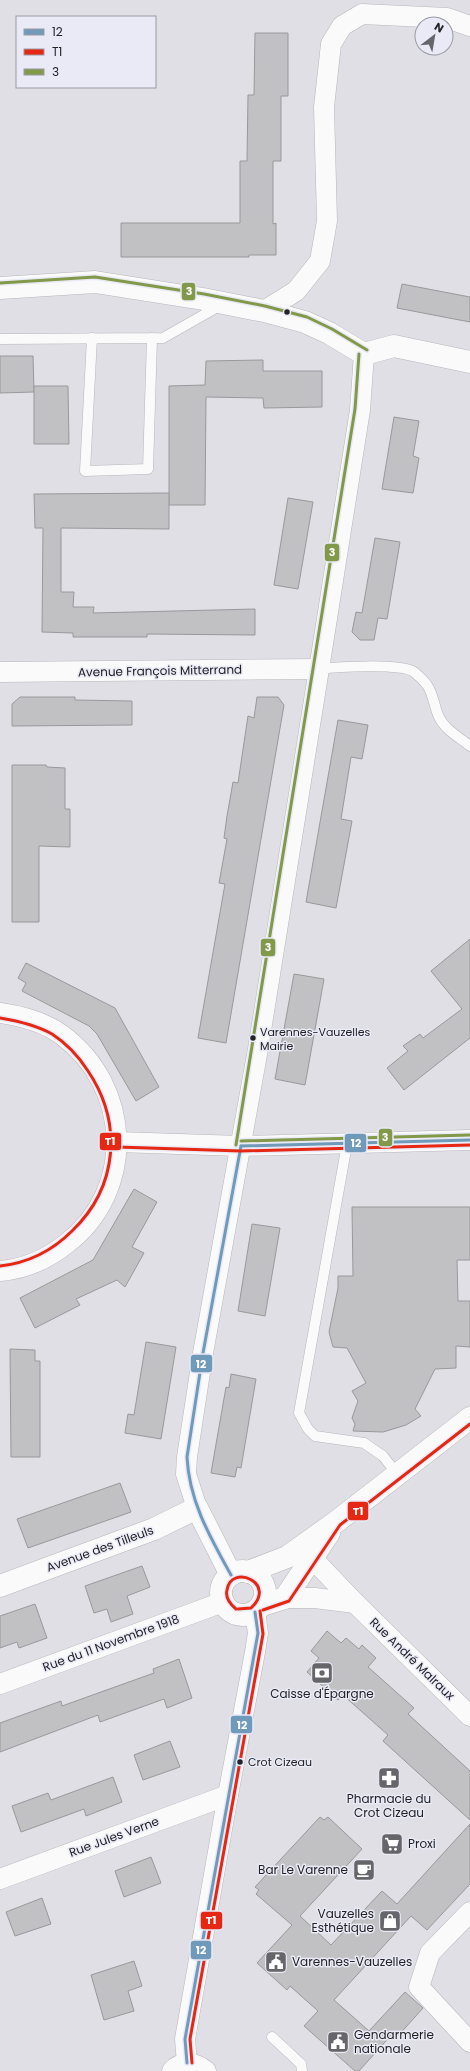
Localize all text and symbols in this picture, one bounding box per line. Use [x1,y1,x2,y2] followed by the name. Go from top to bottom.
[16,16,156,88] legend
[414,16,454,56] north arrow
[431,18,447,36] text: N
[52,23,63,40] text: 12
[52,43,62,60] text: T1
[52,63,59,80] text: 3
[181,282,196,301] line badge: 3
[186,283,193,299] text: 3
[282,307,292,317] unlabelled marker
[324,543,340,562] line badge: 3
[329,544,336,560] text: 3
[78,661,242,680] street label: Avenue François Mitterrand
[260,938,276,957] line badge: 3
[265,939,272,955] text: 3
[260,1024,370,1054] place label: Varennes-Vauzelles Mairie
[248,1033,258,1043] marker: Varennes-Vauzelles Mairie
[378,1128,393,1147] line badge: 3
[382,1129,389,1145] text: 3
[99,1132,122,1151] line badge: T1
[105,1133,115,1149] text: T1
[344,1133,367,1153] line badge: 12
[351,1135,361,1151] text: 12
[190,1354,213,1373] line badge: 12
[196,1356,206,1372] text: 12
[347,1501,369,1521] line badge: T1
[353,1503,363,1519] text: T1
[44,1521,156,1576] street label: Avenue des Tilleuls
[40,1610,181,1675] street label: Rue du 11 Novembre 1918
[366,1614,459,1704] street label: Rue André Malraux
[309,1660,335,1686] bank icon: Caisse d'Épargne
[270,1685,374,1702] place label: Caisse d'Épargne
[230,1715,253,1734] line badge: 12
[237,1717,247,1733] text: 12
[248,1754,312,1770] place label: Crot Cizeau
[235,1757,245,1767] marker: Crot Cizeau
[376,1765,402,1791] pharmacy icon: Pharmacie du Crot Cizeau
[347,1790,431,1821] place label: Pharmacie du Crot Cizeau
[66,1812,161,1861] street label: Rue Jules Verne
[379,1831,405,1857] supermarket icon: Proxi
[408,1835,436,1852] place label: Proxi
[351,1857,377,1883] cafe icon: Bar Le Varenne
[258,1861,348,1878] place label: Bar Le Varenne
[312,1905,374,1936] place label: Vauzelles Esthétique
[377,1908,403,1934] shop icon: Vauzelles Esthétique
[200,1911,223,1930] line badge: T1
[206,1912,216,1928] text: T1
[190,1940,212,1960] line badge: 12
[196,1942,206,1958] text: 12
[263,1949,289,1975] public building icon: Varennes-Vauzelles
[292,1953,412,1970] place label: Varennes-Vauzelles
[354,2026,434,2057] place label: Gendarmerie nationale
[325,2029,351,2055] public building icon: Gendarmerie nationale

